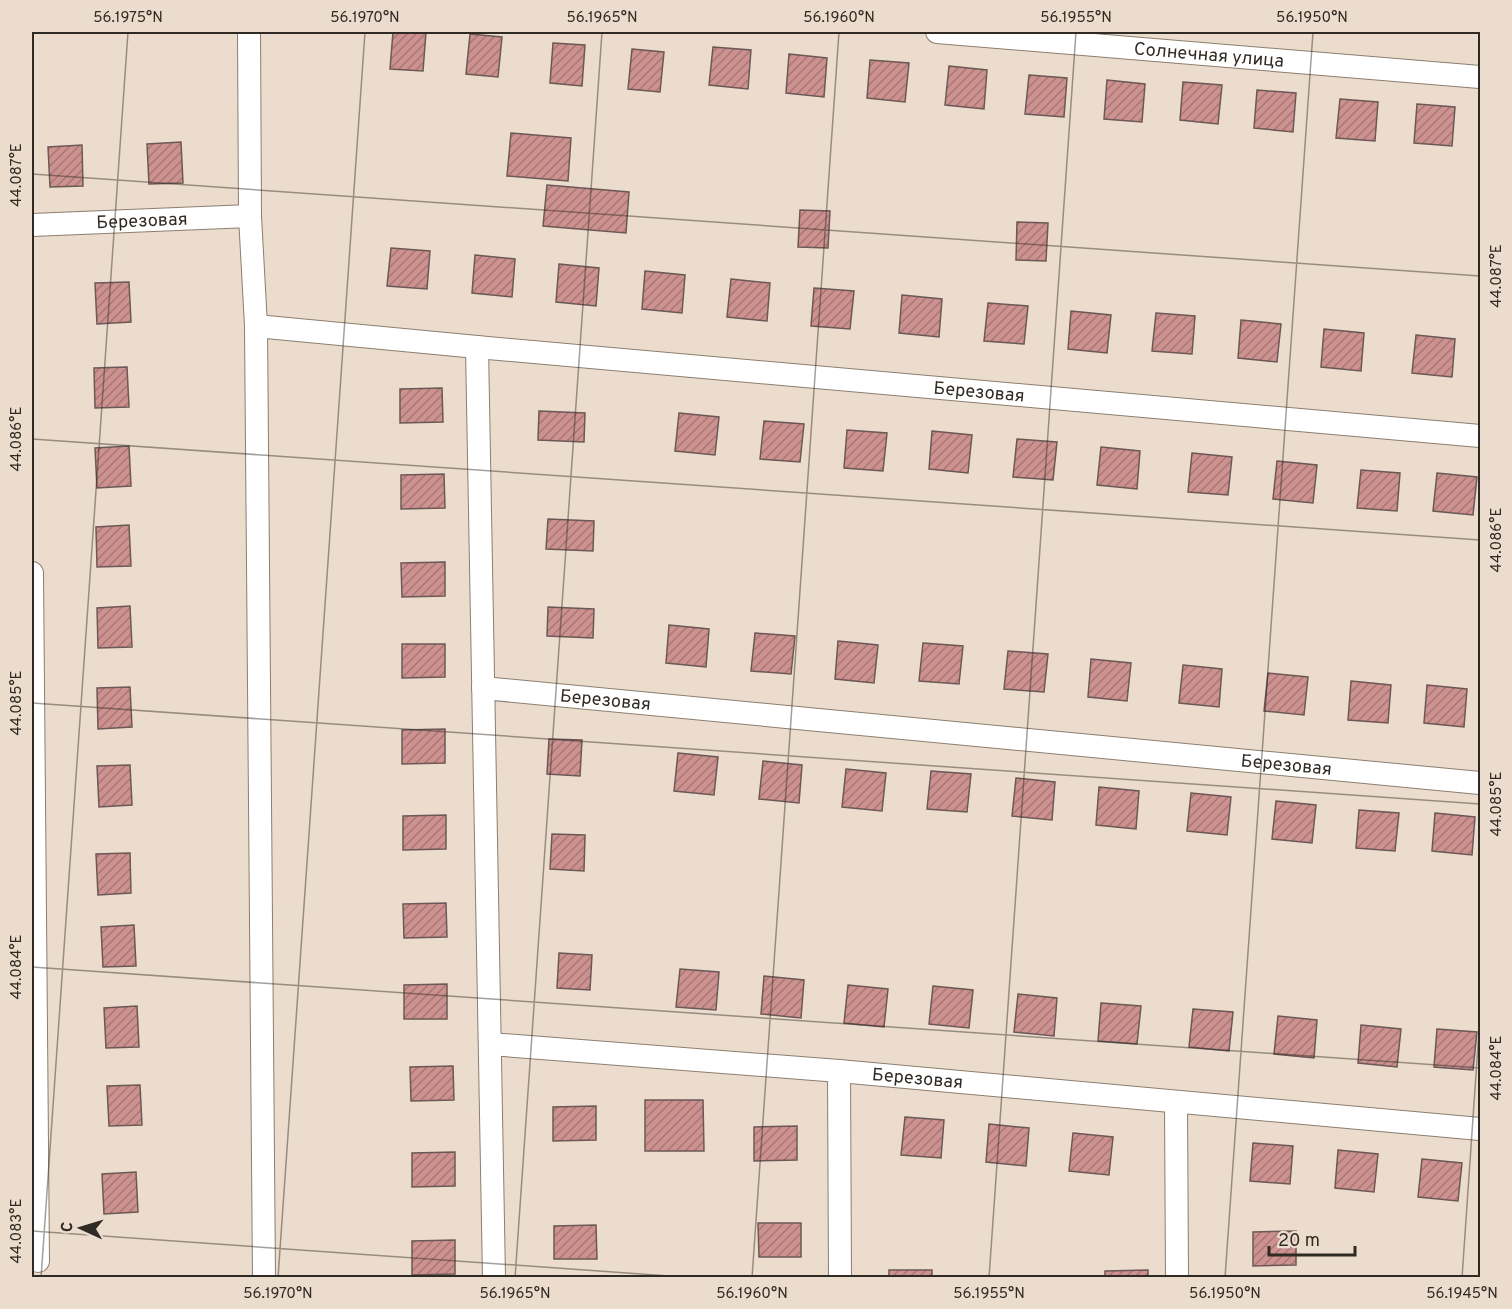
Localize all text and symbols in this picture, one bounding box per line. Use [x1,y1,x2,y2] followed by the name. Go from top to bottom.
[93,9,163,28] text: 56.1975°N
[330,9,400,28] text: 56.1970°N
[566,9,638,28] text: 56.1965°N
[803,9,875,28] text: 56.1960°N
[1040,9,1112,28] text: 56.1955°N
[1276,9,1348,28] text: 56.1950°N
[1133,38,1285,74] street label: Солнечная улица
[8,143,27,207] text: 44.087°E
[96,209,188,235] street label: Березовая
[1488,244,1507,308] text: 44.087°E
[932,378,1025,409] street label: Березовая
[8,407,27,471] text: 44.086°E
[1488,508,1507,572] text: 44.086°E
[8,670,27,736] text: 44.085°E
[559,685,652,717] street label: Березовая
[1240,750,1333,782] street label: Березовая
[1488,771,1507,837] text: 44.085°E
[8,934,27,1000] text: 44.084°E
[1488,1035,1507,1101] text: 44.084°E
[871,1064,964,1095] street label: Березовая
[51,1198,111,1258] north arrow
[8,1199,27,1263] text: 44.083°E
[1269,1219,1354,1257] scale bar
[58,1221,78,1233] text: С
[1278,1230,1320,1253] text: 20 m
[243,1285,313,1304] text: 56.1970°N
[479,1285,551,1304] text: 56.1965°N
[716,1285,788,1304] text: 56.1960°N
[953,1285,1025,1304] text: 56.1955°N
[1189,1285,1261,1304] text: 56.1950°N
[1426,1285,1498,1304] text: 56.1945°N

